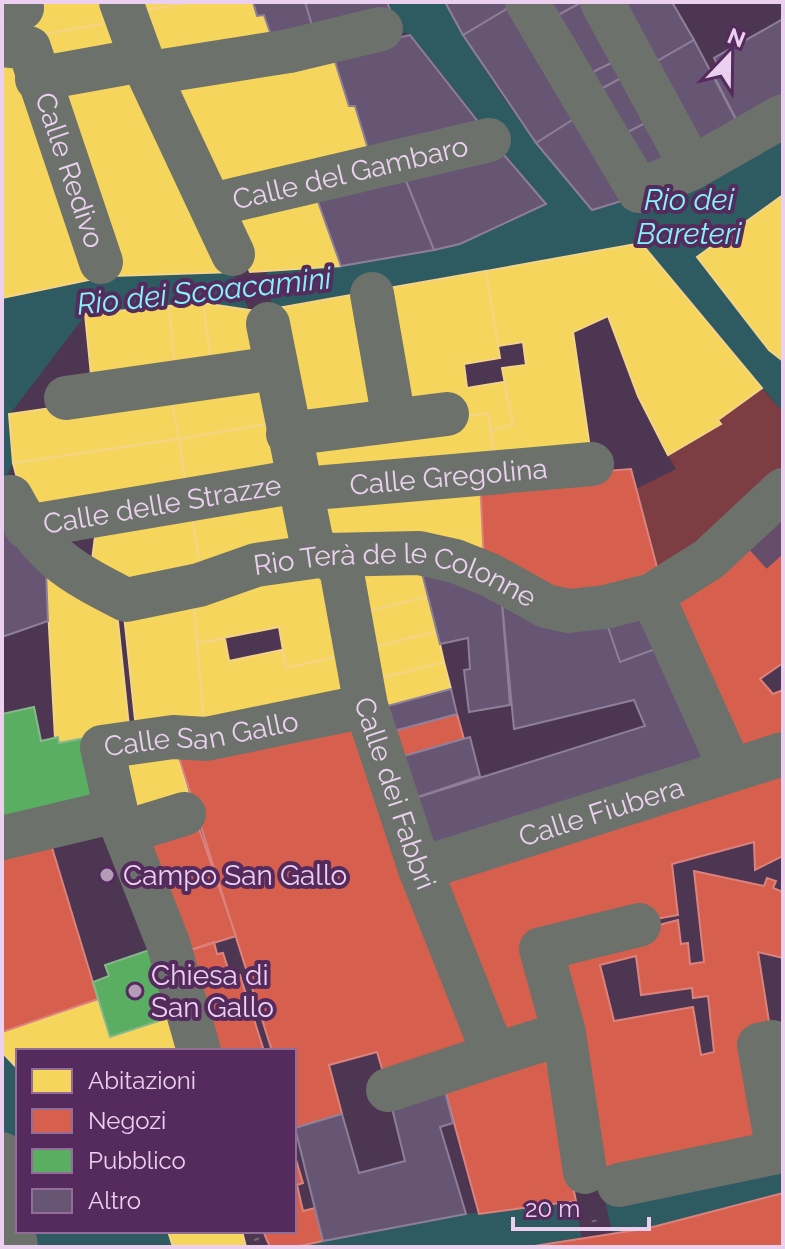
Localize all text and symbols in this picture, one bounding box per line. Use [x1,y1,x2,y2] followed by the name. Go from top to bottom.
[689,16,769,96] north arrow
[724,22,749,53] text: N
[29,88,112,252] street label: Calle Redivo
[229,129,471,216] street label: Calle del Gambaro
[636,182,742,251] water label: Rio dei Bareteri
[75,260,334,322] water label: Rio dei Scoacamini
[348,451,549,501] street label: Calle Gregolina
[41,468,284,540] street label: Calle delle Strazze
[251,535,542,614] street label: Rio Terà de le Colonne
[348,693,443,894] street label: Calle dei Fabbri
[102,704,301,763] street label: Calle San Gallo
[514,770,688,853] street label: Calle Fiubera
[123,859,347,892] place label: Campo San Gallo
[98,866,116,884] marker: Campo San Gallo
[151,959,274,1024] place label: Chiesa di San Gallo
[126,982,144,1000] marker: Chiesa di San Gallo
[16,1049,296,1233] legend
[88,1066,196,1095] text: Abitazioni
[88,1106,166,1135] text: Negozi
[88,1146,186,1175] text: Pubblico
[513,1181,649,1231] scale bar
[88,1186,141,1215] text: Altro
[525,1194,580,1223] text: 20 m

